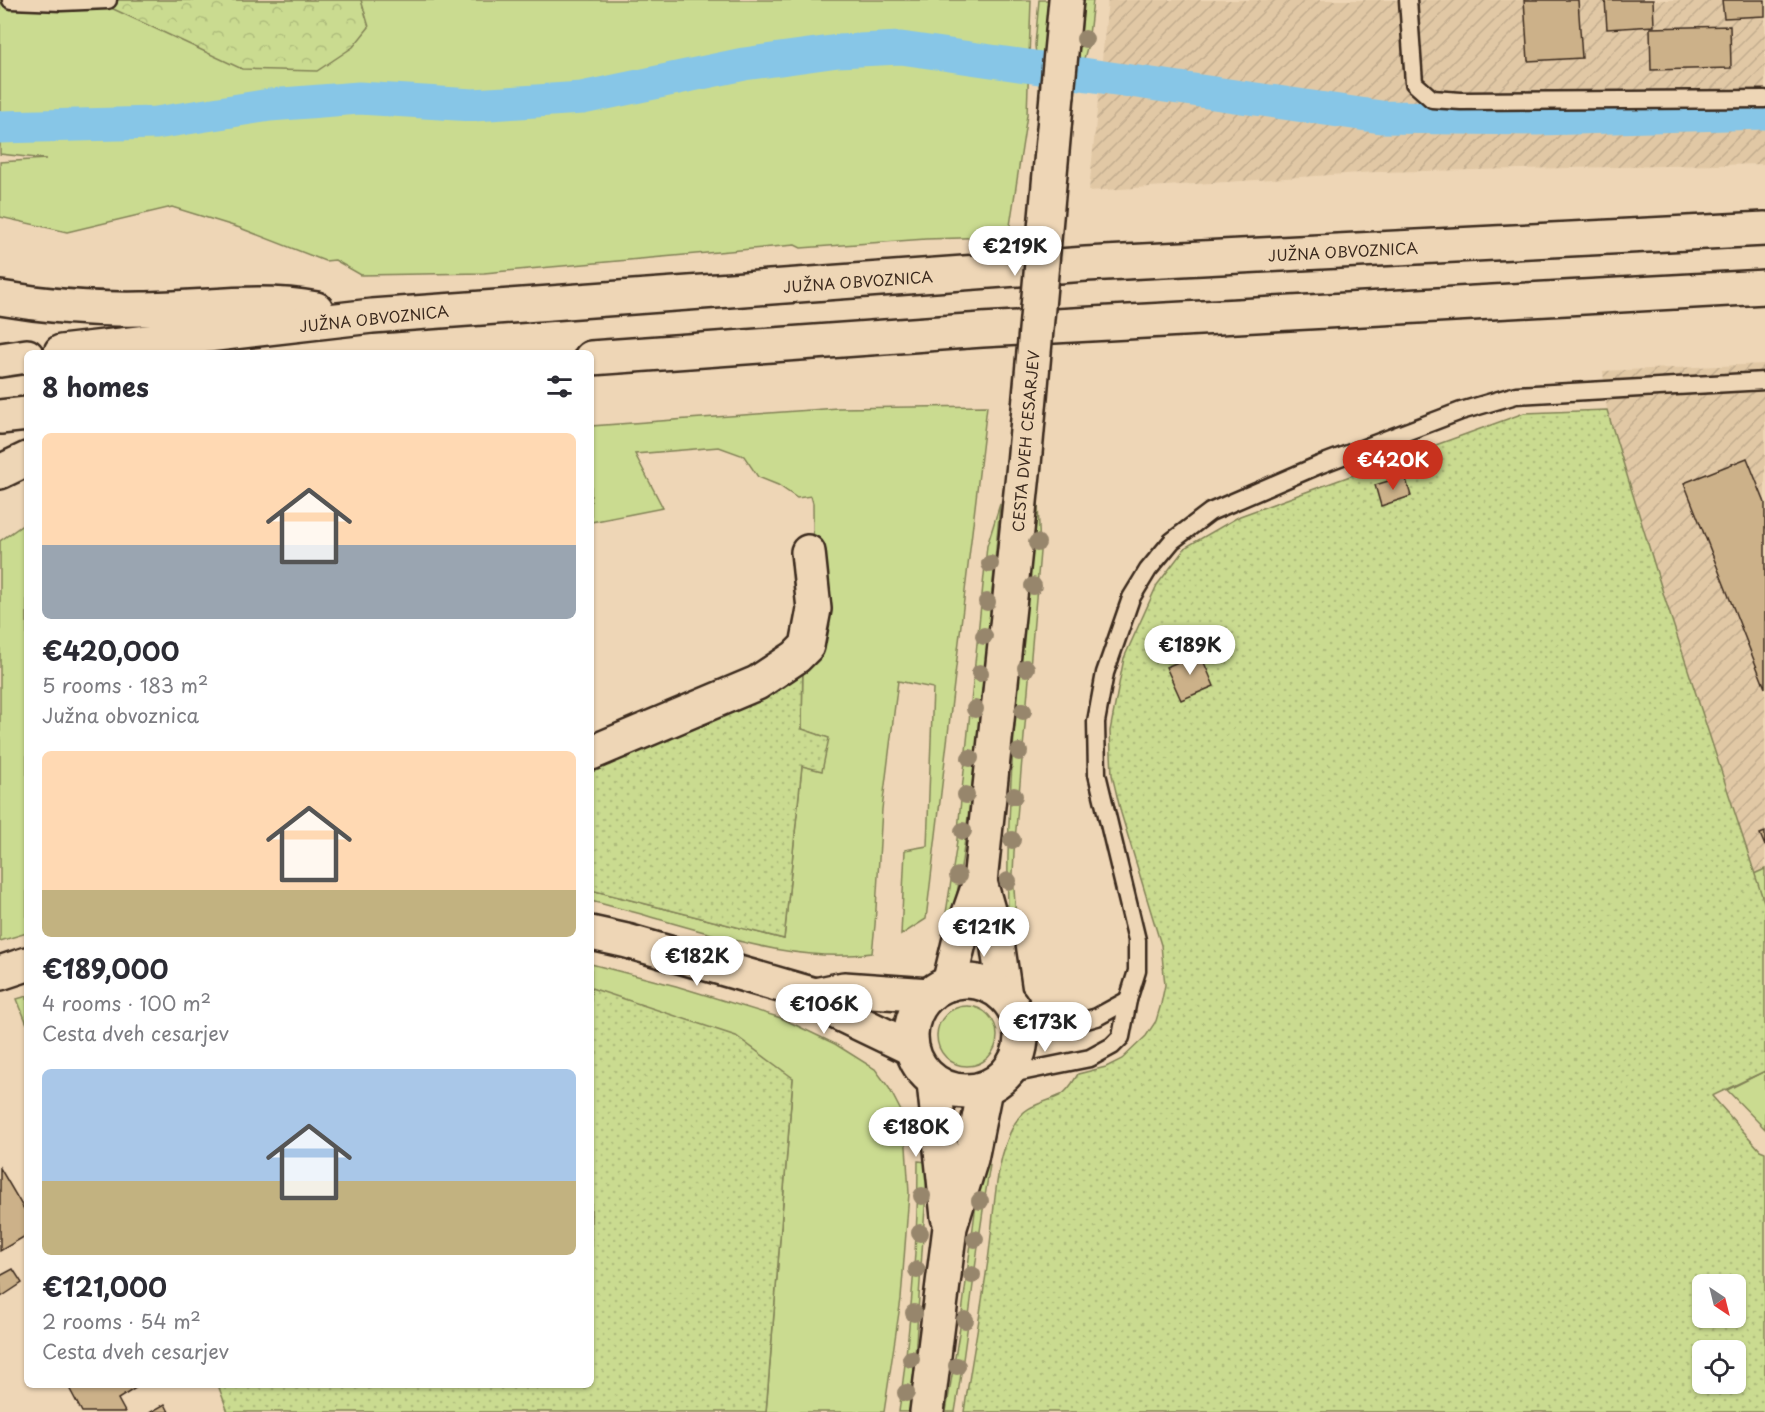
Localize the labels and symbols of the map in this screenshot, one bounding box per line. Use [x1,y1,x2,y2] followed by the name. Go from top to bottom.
[973,226,1057,277] pin: €219K
[1267,236,1419,266] street label: JUŽNA OBVOZNICA
[782,264,934,298] street label: JUŽNA OBVOZNICA
[298,299,450,337] street label: JUŽNA OBVOZNICA
[1006,349,1044,533] street label: CESTA DVEH CESARJEV
[1351,440,1435,491] pin: €420K
[1148,625,1232,676] pin: €189K
[942,907,1026,958] pin: €121K
[655,936,739,987] pin: €182K
[782,984,866,1035] pin: €106K
[1003,1002,1087,1053] pin: €173K
[874,1107,958,1158] pin: €180K
[1692,1274,1746,1328] north arrow

